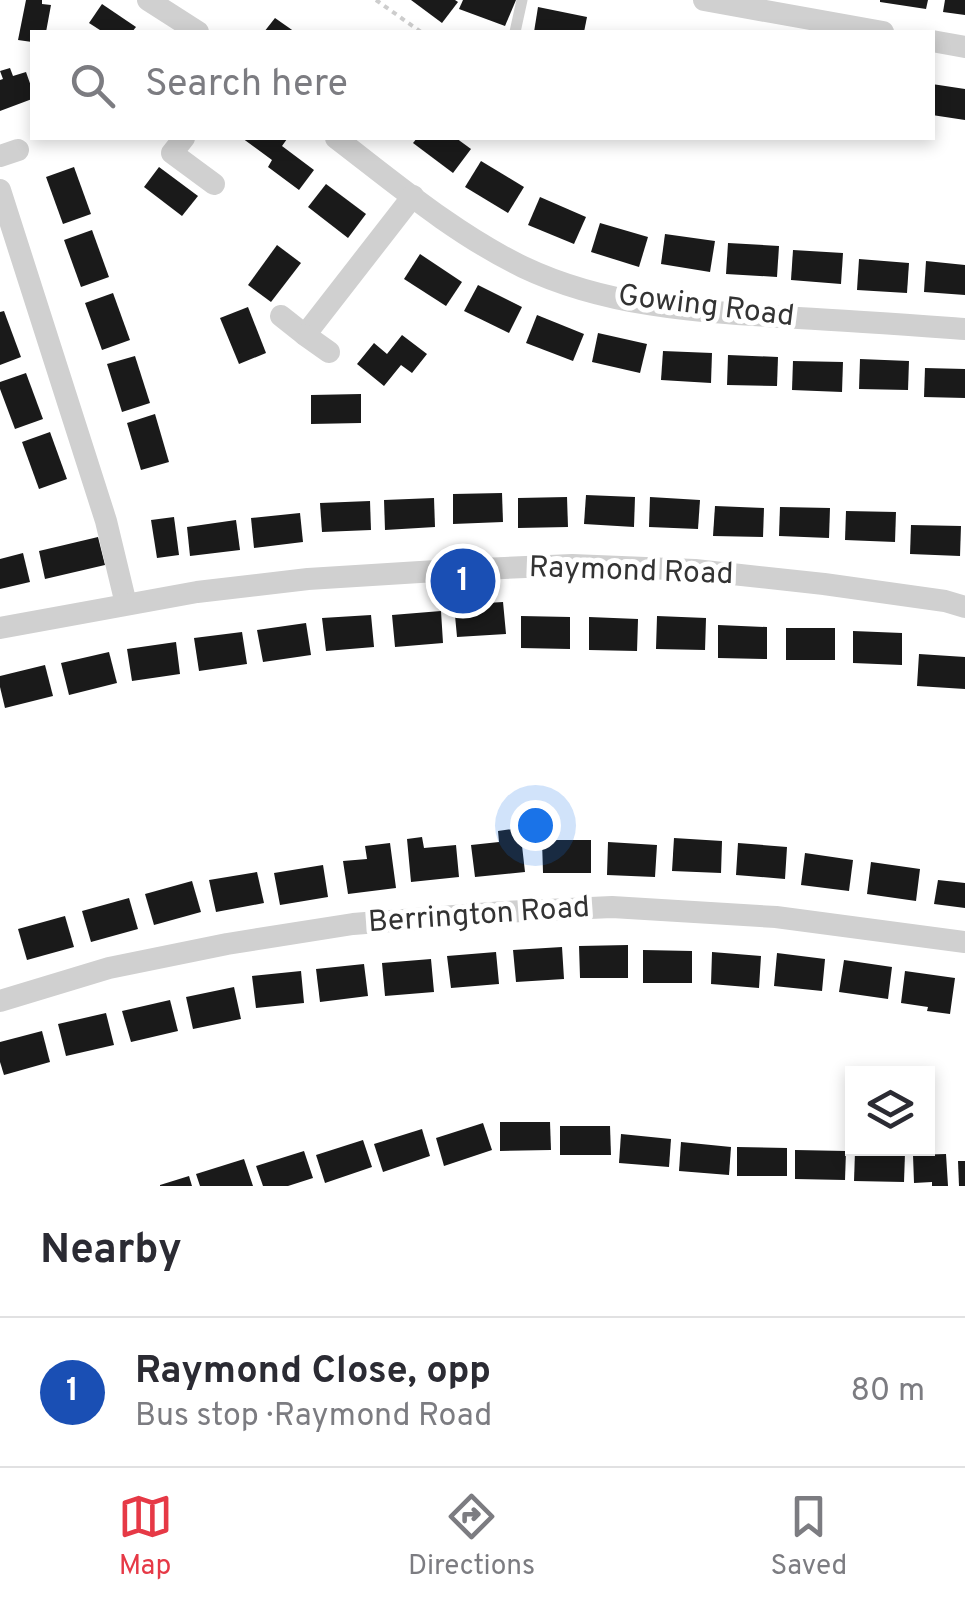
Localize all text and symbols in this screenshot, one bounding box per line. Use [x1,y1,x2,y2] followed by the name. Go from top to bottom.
[30,30,935,140] search box
[65,58,120,113] icon: search
[145,61,348,110] text: Search here
[616,278,796,336] street label: Gowing Road
[430,544,496,618] pin: 1
[528,550,734,594] street label: Raymond Road
[510,800,561,851] your location
[367,890,591,942] street label: Berrington Road
[845,1066,935,1156] map controls
[845,1066,935,1156] button: layers
[40,1225,182,1278] text: Nearby
[135,1348,491,1397] text: Raymond Close, opp
[66,1372,79,1412] text: 1
[851,1372,925,1412] text: 80 m
[135,1397,492,1437] text: Bus stop · Raymond Road
[118,1489,173,1585] tab: Map
[408,1489,535,1585] tab: Directions
[770,1489,847,1585] tab: Saved

